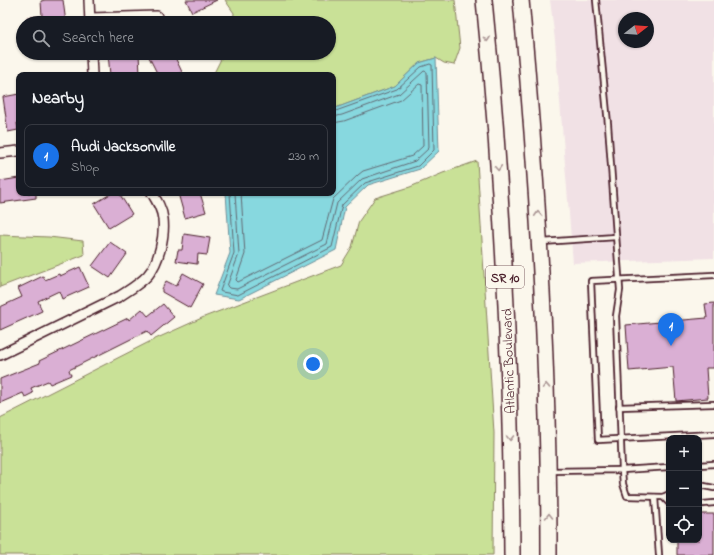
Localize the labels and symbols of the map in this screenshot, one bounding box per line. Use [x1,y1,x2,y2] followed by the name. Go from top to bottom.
[618,12,654,48] north arrow
[483,36,492,42] one-way arrow
[494,165,503,171] one-way arrow
[534,211,542,217] one-way arrow
[486,266,524,288] road number: SR 10
[497,308,522,414] street label: Atlantic Boulevard
[658,313,684,346] pin: 1
[303,354,323,374] your location
[542,383,551,389] one-way arrow
[506,435,515,441] one-way arrow
[545,513,553,519] one-way arrow

